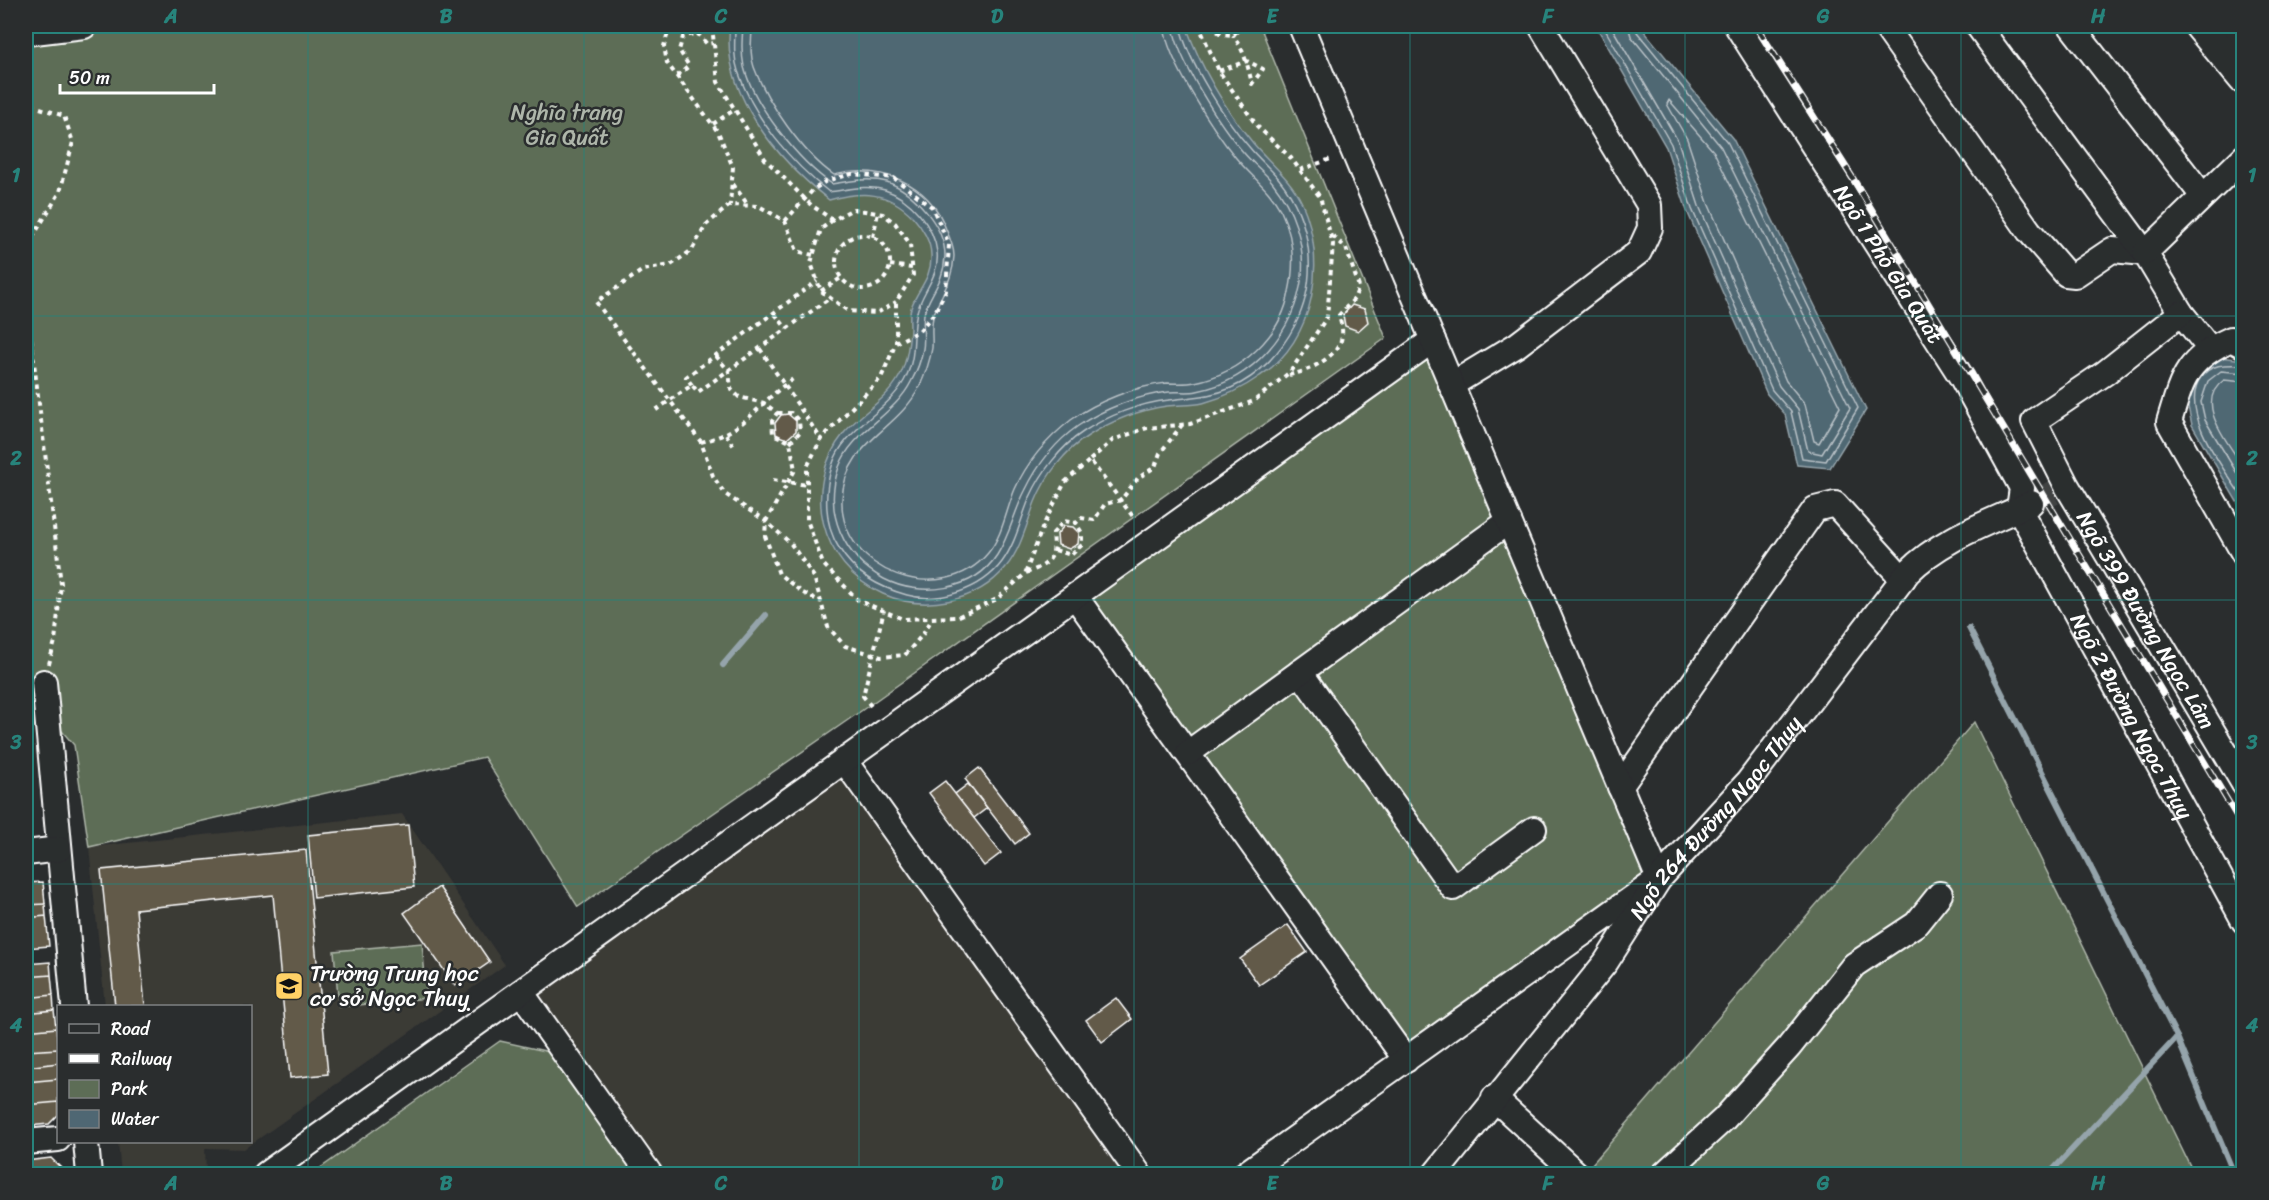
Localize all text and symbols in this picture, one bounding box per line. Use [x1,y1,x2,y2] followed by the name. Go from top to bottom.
[163,0,178,34] text: A
[440,0,453,34] text: B
[714,0,728,34] text: C
[991,0,1004,34] text: D
[1266,0,1279,34] text: E
[1542,0,1555,34] text: F
[1816,0,1830,34] text: G
[2090,0,2106,34] text: H
[60,57,214,95] scale bar
[69,62,110,94] text: 50 m
[511,93,623,157] park label: Nghĩa trang Gia Quất
[12,158,21,193] text: 1
[2248,158,2257,193] text: 1
[1823,176,1955,352] street label: Ngõ 1 Phố Gia Quất
[9,441,22,476] text: 2
[2245,441,2258,476] text: 2
[2066,503,2227,737] street label: Ngõ 399 Đường Ngọc Lâm
[2060,605,2205,827] street label: Ngõ 2 Đường Ngọc Thụy
[1618,706,1812,928] street label: Ngõ 264 Đường Ngọc Thụy
[10,725,22,760] text: 3
[2246,725,2258,760] text: 3
[310,954,479,1018] place label: Trường Trung học cơ sở Ngọc Thuỵ
[273,970,305,1002] school or university icon: Trường Trung học cơ sở Ngọc Thuỵ
[57,1005,252,1143] legend
[9,1008,23,1043] text: 4
[2245,1008,2259,1043] text: 4
[111,1013,151,1045] text: Road
[111,1043,173,1075] text: Railway
[111,1073,148,1105] text: Park
[111,1103,160,1135] text: Water
[163,1166,178,1200] text: A
[440,1166,453,1200] text: B
[714,1166,728,1200] text: C
[991,1166,1004,1200] text: D
[1266,1166,1279,1200] text: E
[1542,1166,1555,1200] text: F
[1816,1166,1830,1200] text: G
[2090,1166,2106,1200] text: H

